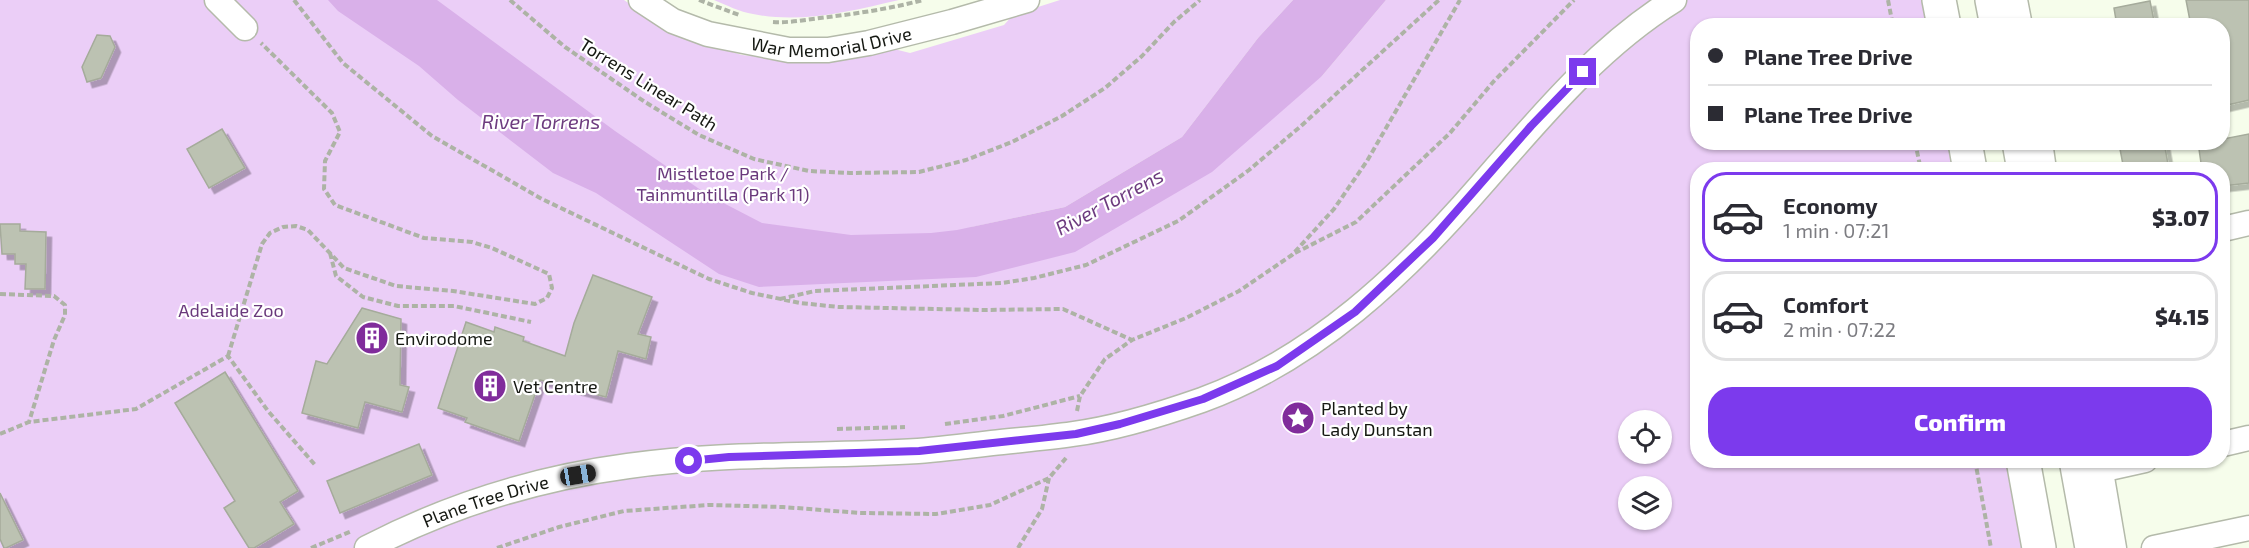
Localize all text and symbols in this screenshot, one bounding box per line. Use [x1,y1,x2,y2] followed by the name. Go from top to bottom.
[749,22,914,61] street label: War Memorial Drive
[576,33,722,135] street label: Torrens Linear Path
[1744,43,1913,69] text: Plane Tree Drive
[1569,58,1596,85] route end
[1744,101,1913,127] text: Plane Tree Drive
[482,109,600,133] water label: River Torrens
[636,162,810,205] park label: Mistletoe Park / Tainmuntilla (Park 11)
[1051,162,1167,240] water label: River Torrens
[1711,190,1765,244] icon: car
[1783,192,1878,218] text: Economy
[2152,204,2209,230] text: $3.07
[1783,218,1889,242] text: 1 min · 07:21
[1711,289,1765,343] icon: car
[1783,291,1868,317] text: Comfort
[178,299,284,321] park label: Adelaide Zoo
[2155,303,2209,329] text: $4.15
[1783,317,1896,341] text: 2 min · 07:22
[354,320,390,356] building icon: Envirodome
[395,327,493,349] place label: Envirodome
[472,368,508,404] building icon: Vet Centre
[513,375,598,397] place label: Vet Centre
[1708,387,2212,456] button: Confirm
[1321,397,1433,440] place label: Planted by Lady Dunstan
[1280,400,1316,436] place icon: Planted by Lady Dunstan
[1618,410,1672,530] map controls
[1618,410,1672,464] button: locate
[675,447,702,474] route start
[559,463,597,487] car
[419,470,551,532] street label: Plane Tree Drive
[1618,476,1672,530] button: layers

